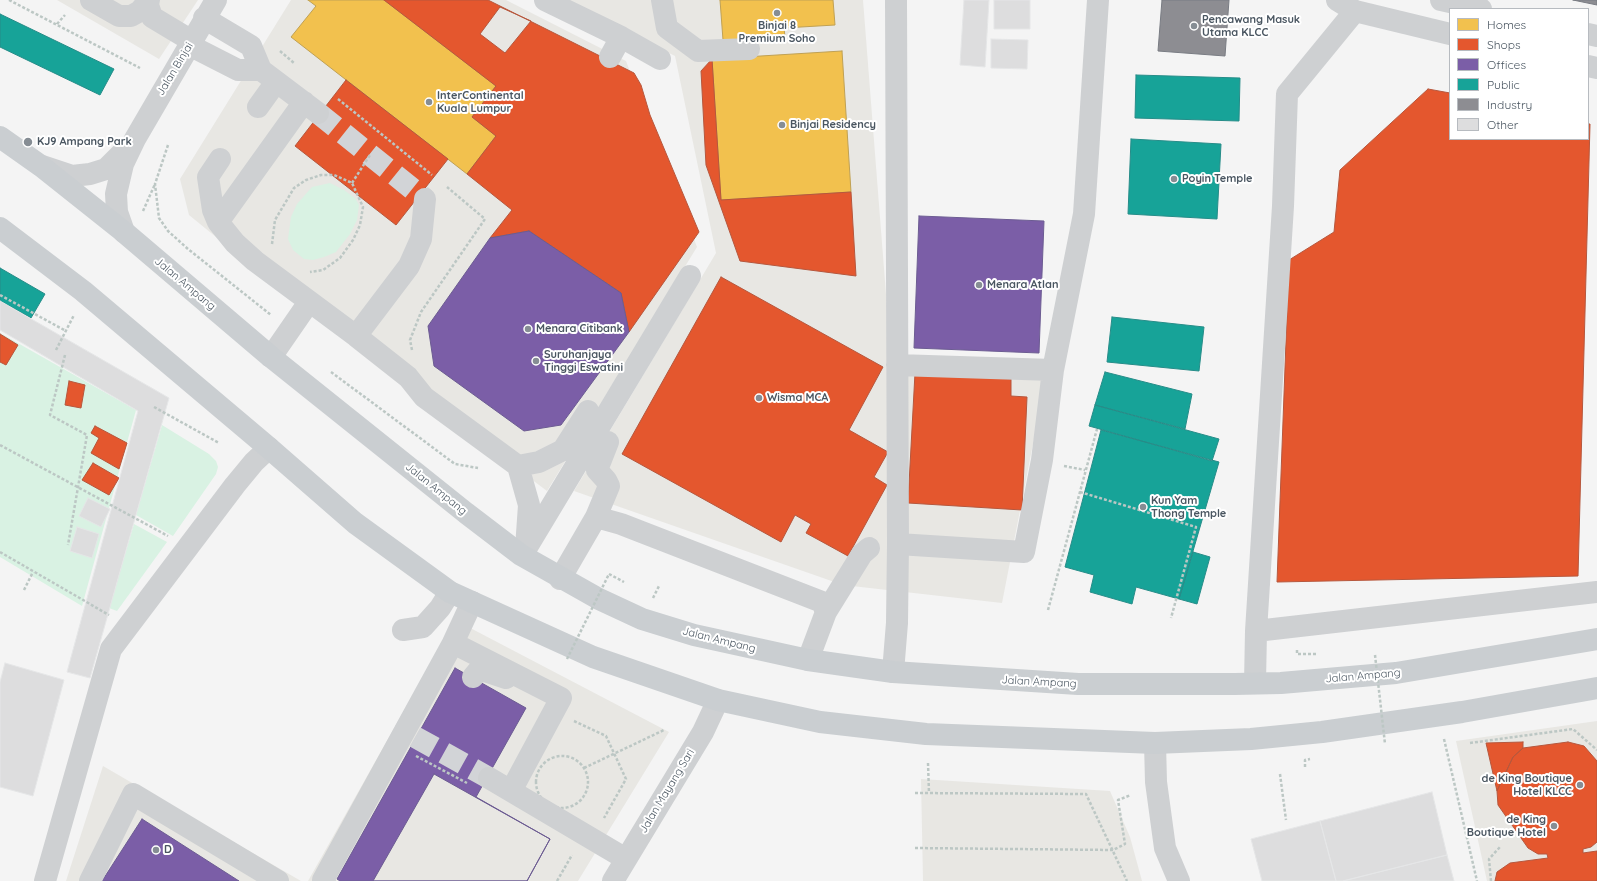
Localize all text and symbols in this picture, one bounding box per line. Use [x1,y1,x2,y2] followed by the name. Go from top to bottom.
[772,8,782,18] marker: Binjai 8 Premium Soho
[1449,8,1589,140] legend
[1202,13,1300,39] place label: Pencawang Masuk Utama KLCC
[1487,17,1526,32] text: Homes
[739,19,815,45] place label: Binjai 8 Premium Soho
[1189,21,1199,31] marker: Pencawang Masuk Utama KLCC
[1487,37,1521,52] text: Shops
[154,40,196,98] street label: Jalan Binjai
[1487,57,1526,72] text: Offices
[1487,77,1520,92] text: Public
[437,89,524,115] place label: InterContinental Kuala Lumpur
[424,97,434,107] marker: InterContinental Kuala Lumpur
[1487,97,1532,112] text: Industry
[1487,117,1518,132] text: Other
[790,118,876,132] place label: Binjai Residency
[777,120,787,130] marker: Binjai Residency
[37,135,132,149] place label: KJ9 Ampang Park
[22,136,34,148] marker: KJ9 Ampang Park
[1182,172,1253,186] place label: Poyin Temple
[1169,174,1179,184] marker: Poyin Temple
[152,255,218,313] street label: Jalan Ampang
[987,278,1058,292] place label: Menara Atlan
[974,280,984,290] marker: Menara Atlan
[536,322,623,336] place label: Menara Citibank
[523,324,533,334] marker: Menara Citibank
[544,348,623,374] place label: Suruhanjaya Tinggi Eswatini
[531,356,541,366] marker: Suruhanjaya Tinggi Eswatini
[767,391,828,405] place label: Wisma MCA
[754,393,764,403] marker: Wisma MCA
[403,460,469,518] street label: Jalan Ampang
[1151,494,1226,520] place label: Kun Yam Thong Temple
[1138,502,1148,512] marker: Kun Yam Thong Temple
[681,624,757,656] street label: Jalan Ampang
[1325,666,1401,686] street label: Jalan Ampang
[1001,673,1077,691] street label: Jalan Ampang
[637,747,697,835] street label: Jalan Mayang Sari
[1482,772,1572,798] place label: de King Boutique Hotel KLCC
[1575,780,1585,790] marker: de King Boutique Hotel KLCC
[1467,813,1546,839] place label: de King Boutique Hotel
[1549,821,1559,831] marker: de King Boutique Hotel
[164,843,172,857] place label: D
[151,845,161,855] marker: D

